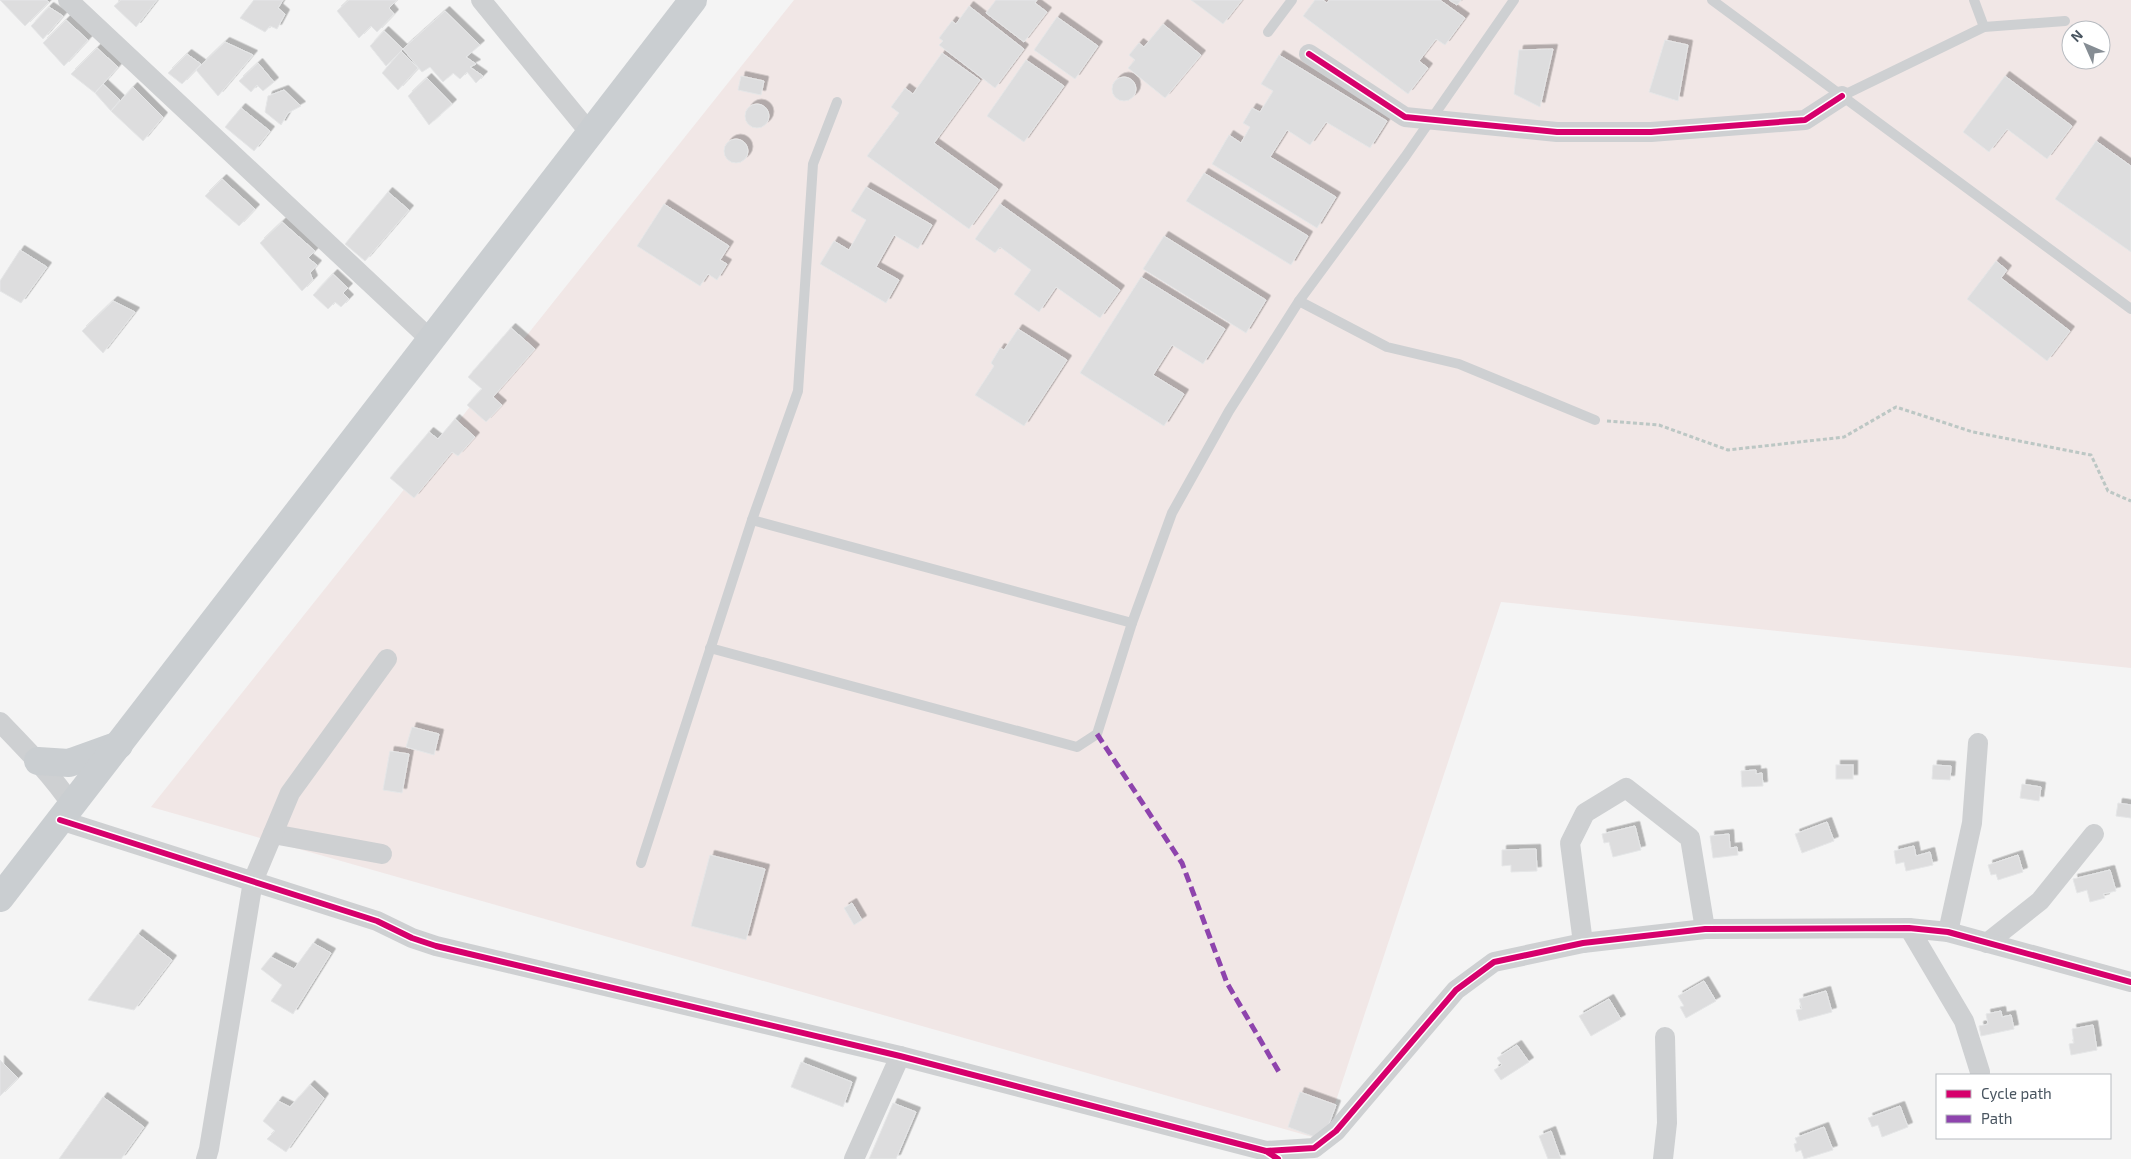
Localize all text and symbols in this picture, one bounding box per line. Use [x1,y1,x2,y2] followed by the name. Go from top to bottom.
[2061,20,2111,70] north arrow
[2067,26,2086,45] text: N
[1936,1074,2111,1139] legend
[1981,1084,2052,1102] text: Cycle path
[1981,1109,2012,1127] text: Path

